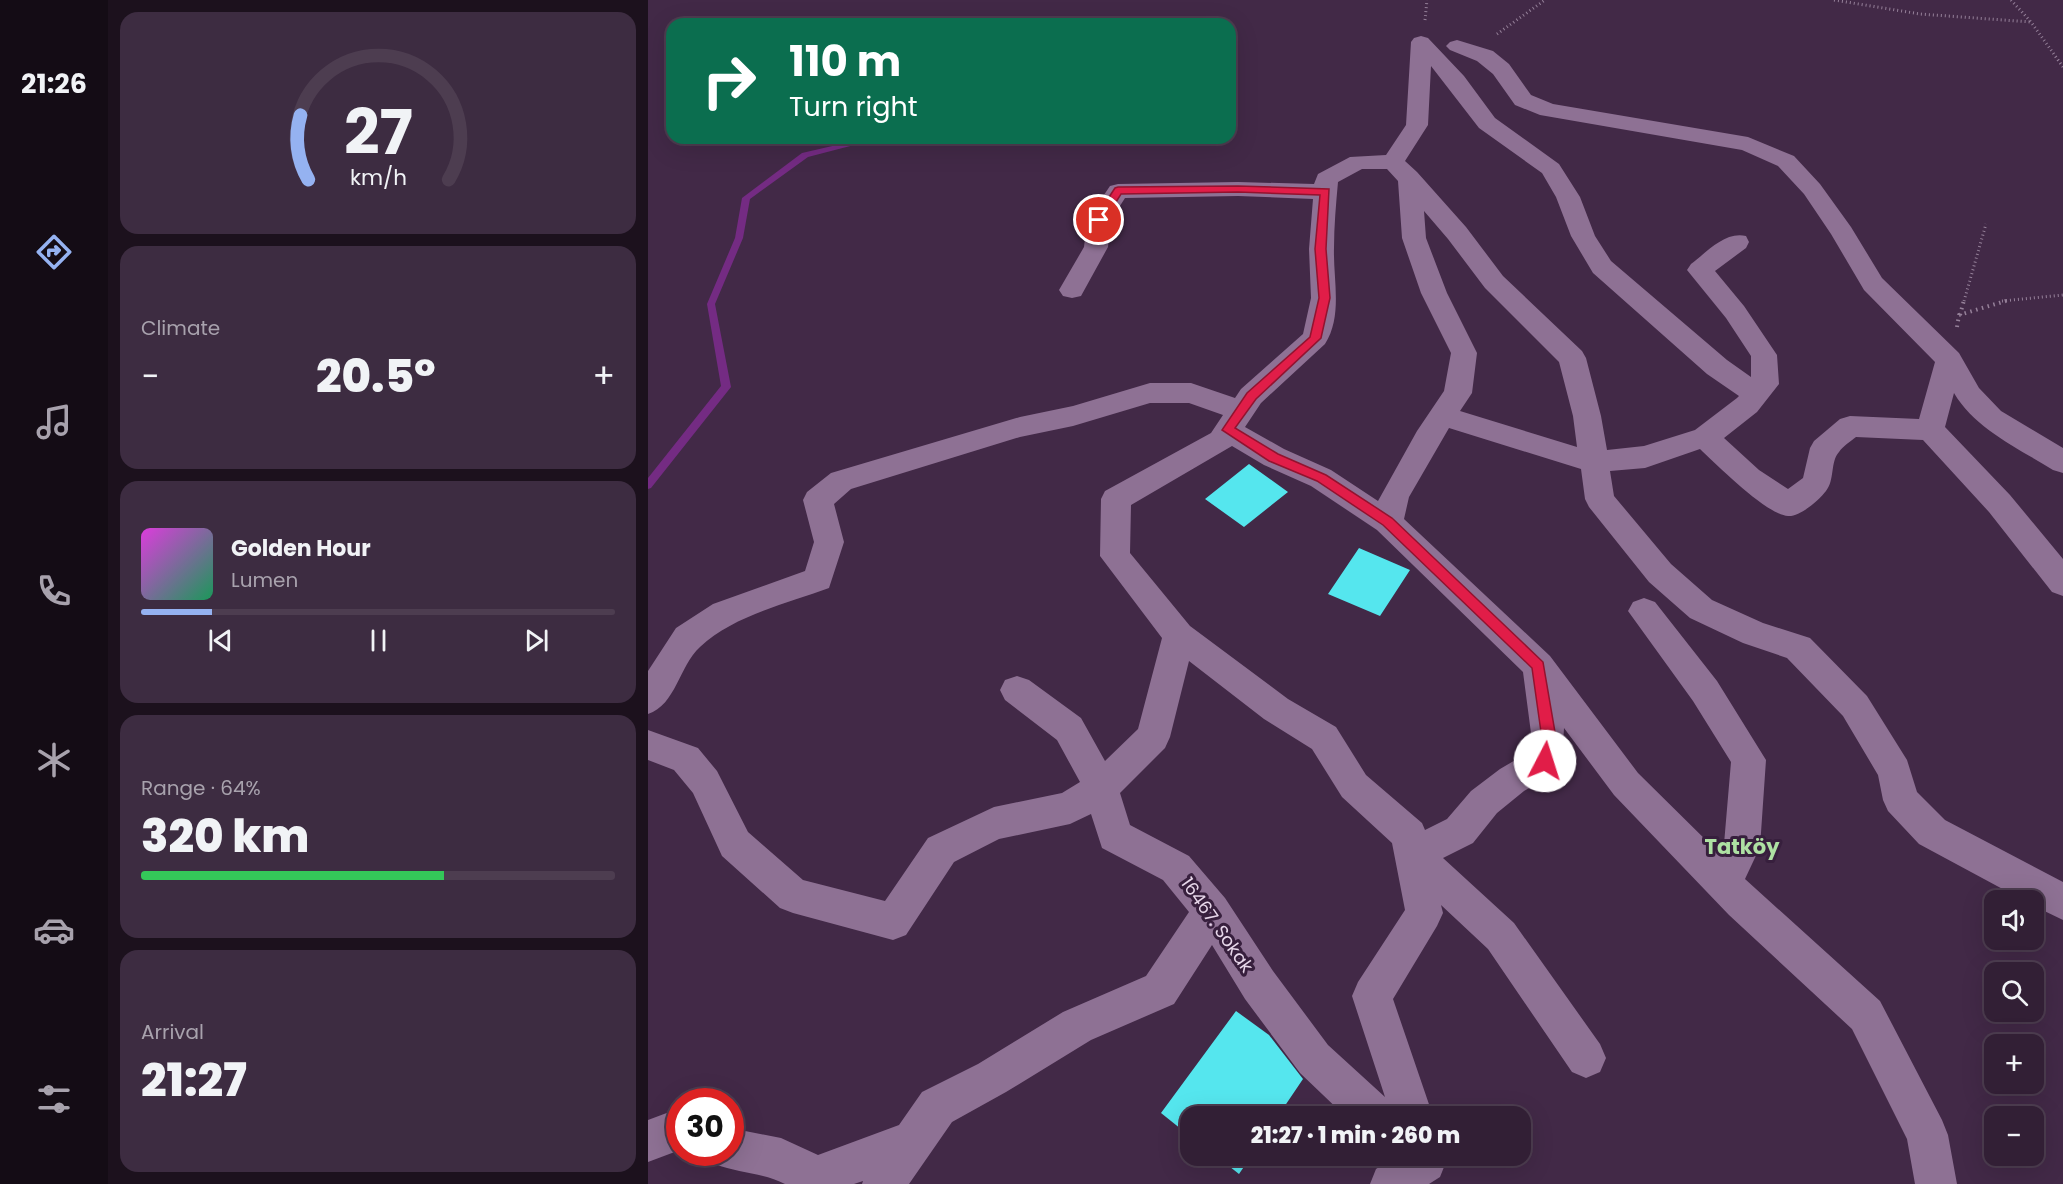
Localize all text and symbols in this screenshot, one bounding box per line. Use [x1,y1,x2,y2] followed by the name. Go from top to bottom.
[789,32,901,91] text: 110 m
[690,42,768,120] icon: right
[21,65,87,102] text: 21:26
[343,88,413,176] text: 27
[789,88,918,125] text: Turn right
[349,163,407,194] text: km/h
[1073,194,1124,245] pin
[1082,203,1115,236] icon: arrive
[33,231,75,273] icon: directions
[141,314,220,342] text: Climate
[316,345,436,408] text: 20.5°
[141,353,159,400] text: −
[592,353,615,400] text: +
[33,401,75,443] icon: music
[231,533,371,564] text: Golden Hour
[231,566,298,594] text: Lumen
[33,570,75,612] icon: phone
[204,624,237,657] icon: previous
[362,624,395,657] icon: pause
[520,624,553,657] icon: next
[1513,729,1577,793] position arrow
[33,739,75,781] icon: climate
[141,774,261,802] text: Range · 64%
[141,805,309,868] text: 320 km
[1705,832,1780,861] district label: Tatköy
[1175,872,1260,978] street label: 16467. Sokak
[1984,890,2044,1166] map controls
[1984,890,2044,950] button: sound
[33,909,75,951] icon: car
[1984,962,2044,1022] button: search
[141,1018,204,1046] text: Arrival
[1984,1034,2044,1094] button: +
[141,1049,247,1112] text: 21:27
[33,1078,75,1120] icon: filters
[666,1088,744,1166] speed limit sign: 30
[1984,1106,2044,1166] button: −
[1251,1120,1460,1151] text: 21:27 · 1 min · 260 m

